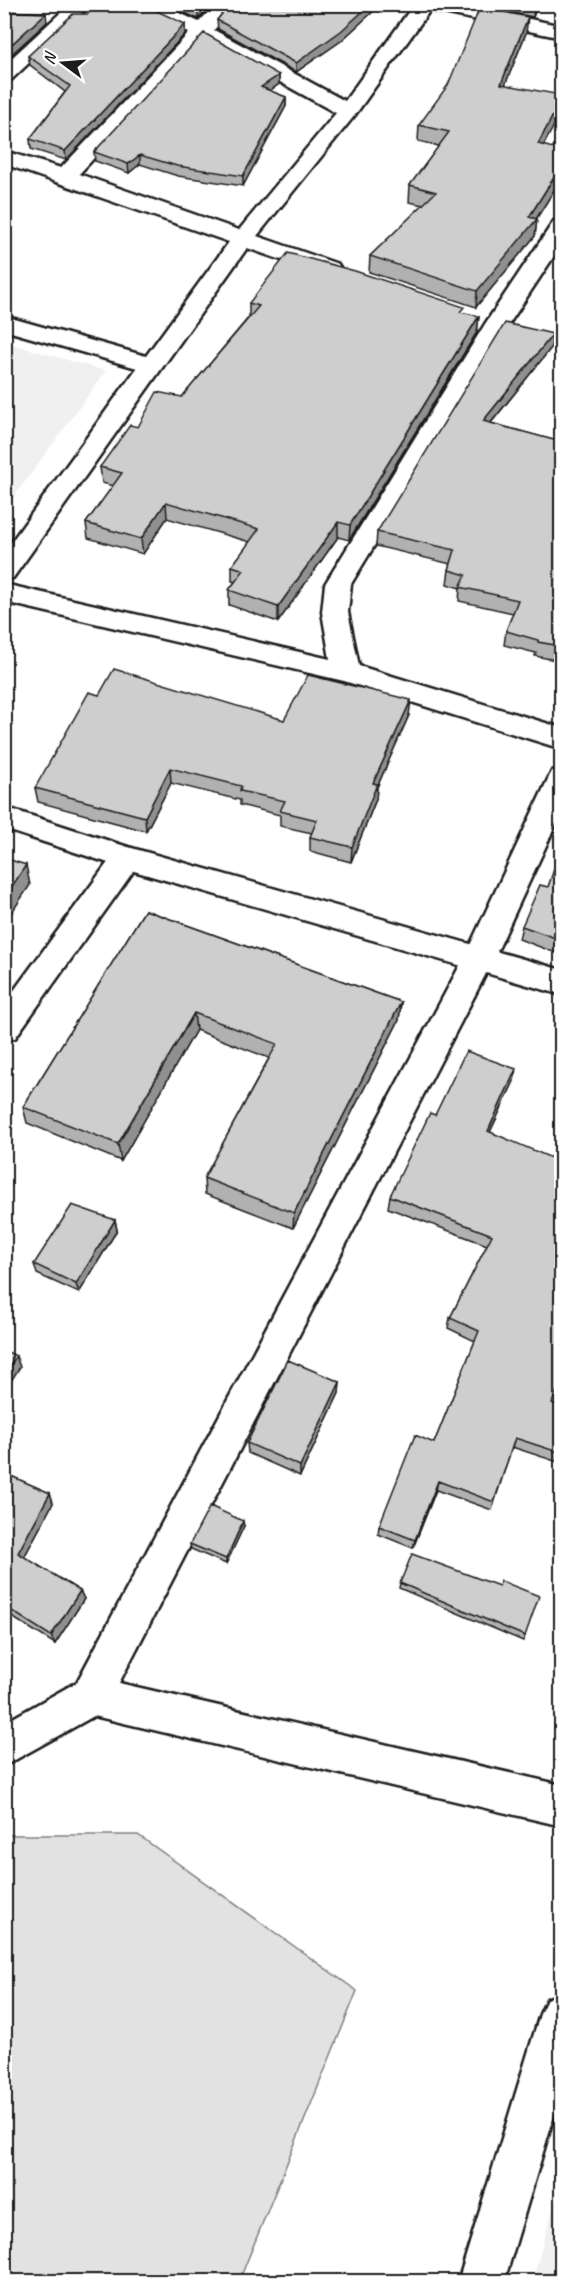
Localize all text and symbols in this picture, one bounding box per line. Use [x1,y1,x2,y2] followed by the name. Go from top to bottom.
[33,33,93,93] north arrow
[39,49,61,67] text: N

